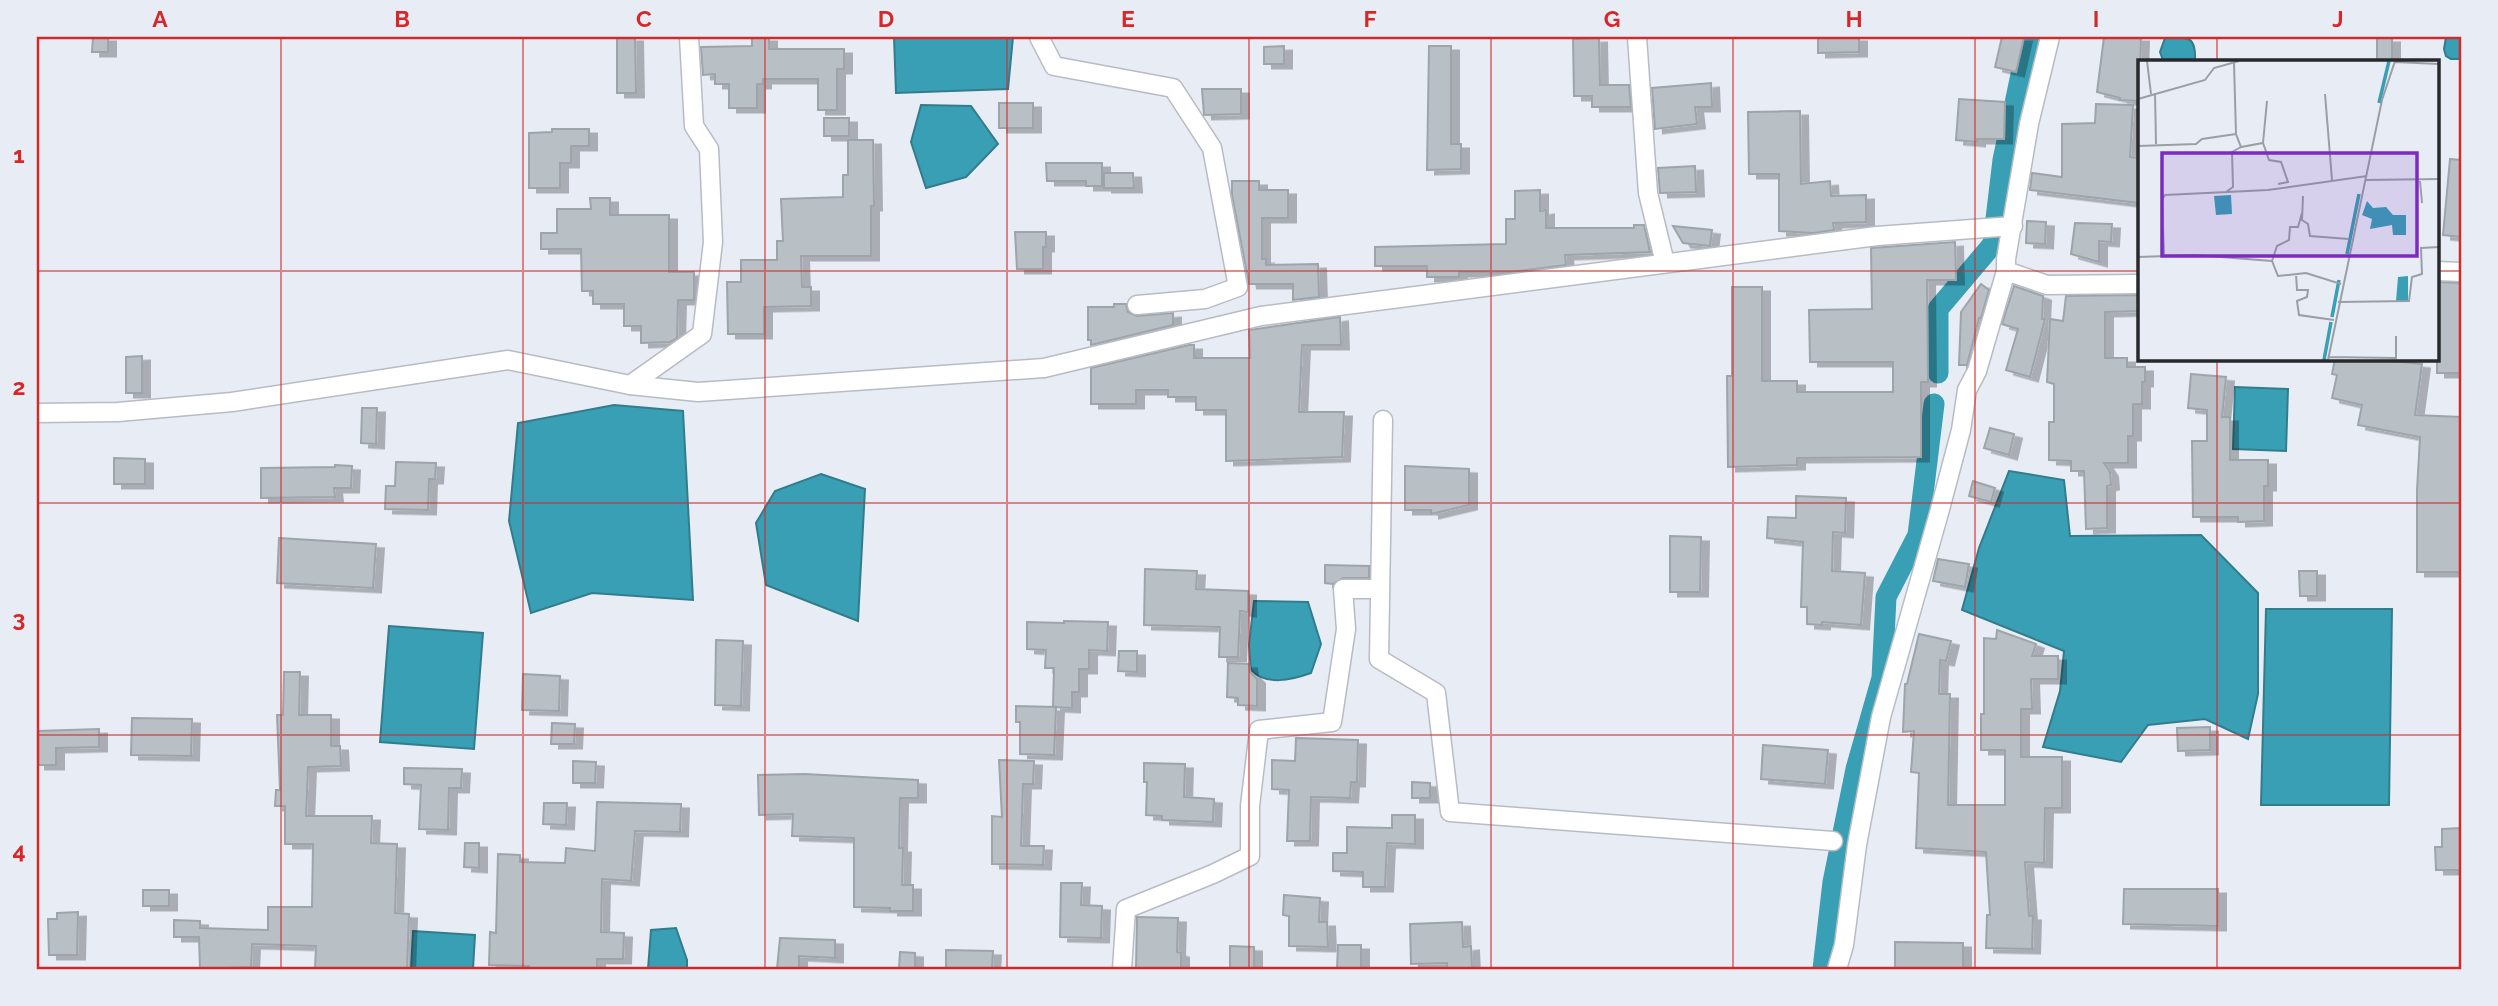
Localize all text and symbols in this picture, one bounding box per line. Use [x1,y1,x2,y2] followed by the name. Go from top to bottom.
[152,5,168,32] text: A
[394,5,410,32] text: B
[636,5,652,32] text: C
[878,5,894,32] text: D
[1121,5,1135,32] text: E
[1363,5,1377,32] text: F
[1604,5,1620,32] text: G
[1845,5,1863,32] text: H
[2093,5,2099,32] text: I
[2332,5,2344,32] text: J
[2138,60,2438,360] inset map
[13,141,25,168] text: 1
[13,373,25,400] text: 2
[13,605,25,632] text: 3
[12,837,26,864] text: 4

